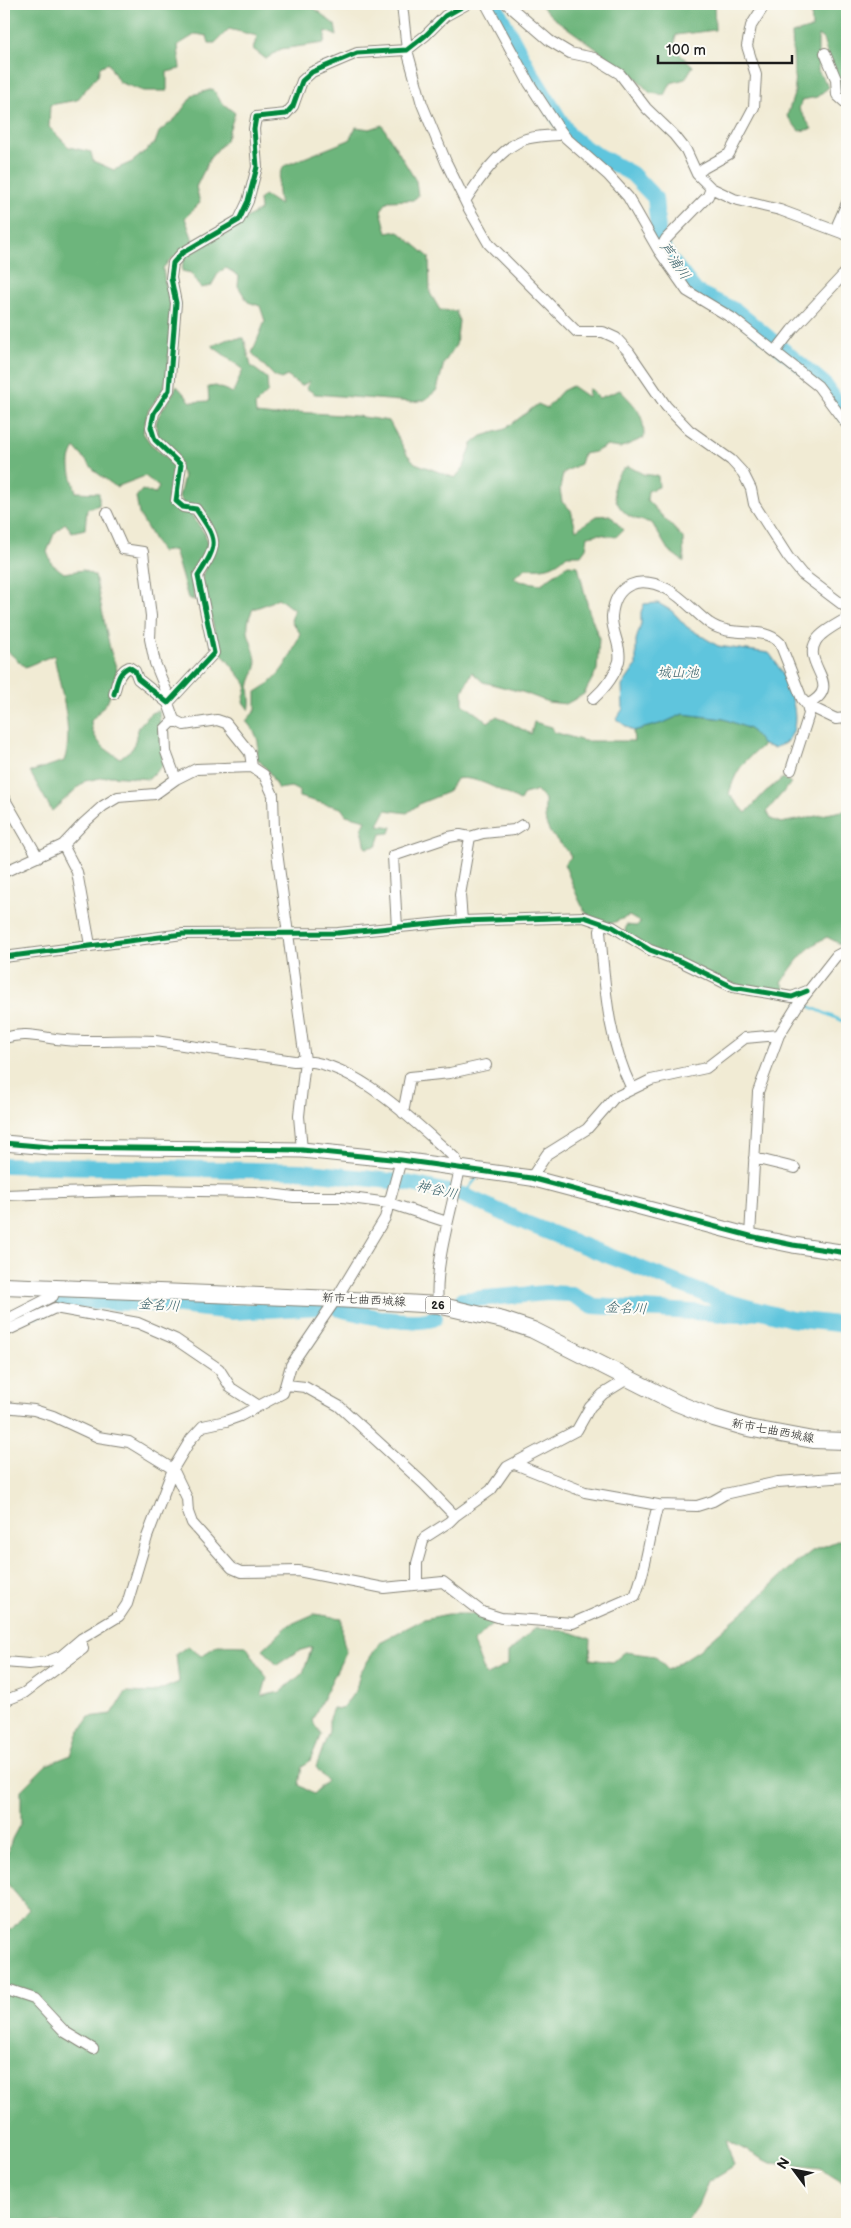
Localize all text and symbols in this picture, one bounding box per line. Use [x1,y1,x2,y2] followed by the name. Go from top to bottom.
[658,32,792,64] scale bar
[666,41,706,60] text: 100 m
[656,239,694,283] water label: 芦浦川
[657,664,700,681] water label: 城山池
[415,1177,459,1203] water label: 神谷川
[322,1290,406,1310] street label: 新市七曲西城線
[137,1295,181,1315] water label: 金名川
[426,1296,450,1314] road number: 26
[605,1298,647,1318] water label: 金名川
[730,1416,816,1446] street label: 新市七曲西城線
[768,2146,818,2196] north arrow
[773,2154,793,2172] text: N

